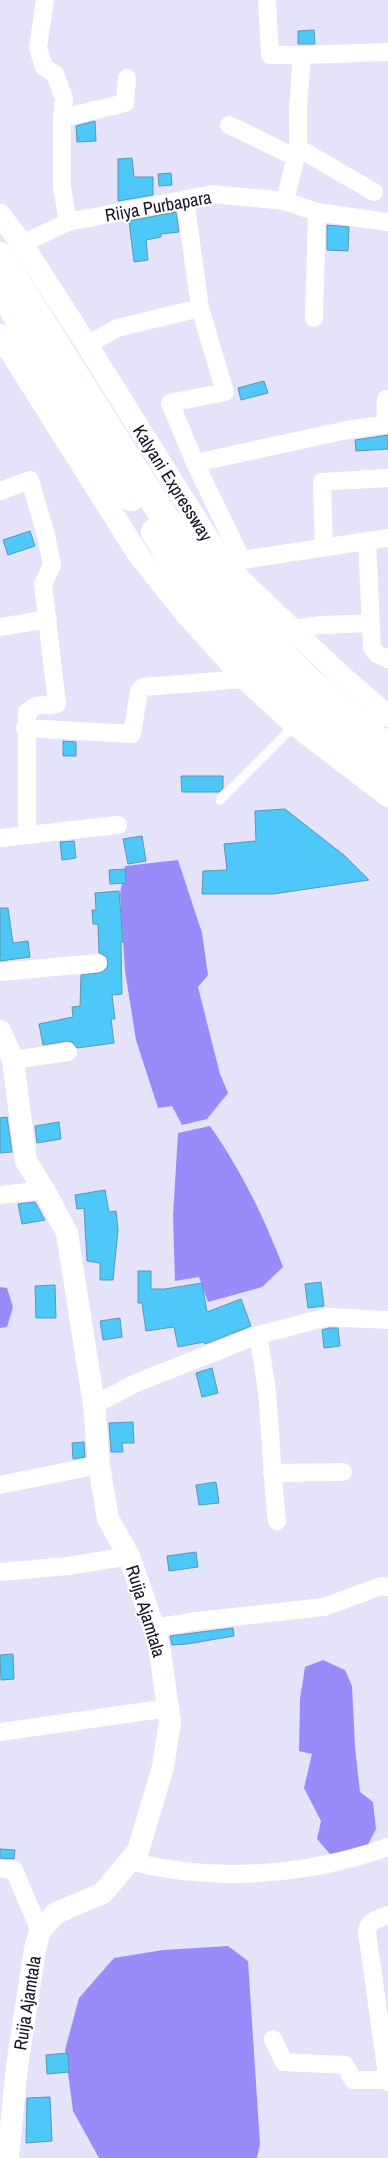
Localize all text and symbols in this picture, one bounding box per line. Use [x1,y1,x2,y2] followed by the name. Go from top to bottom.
[103,184,213,228] street label: Riiya Purbapara
[127,420,219,546] street label: Kalyani Expressway
[120,1562,172,1660] street label: Ruija Ajamtala
[7,1954,47,2052] street label: Ruija Ajamtala

